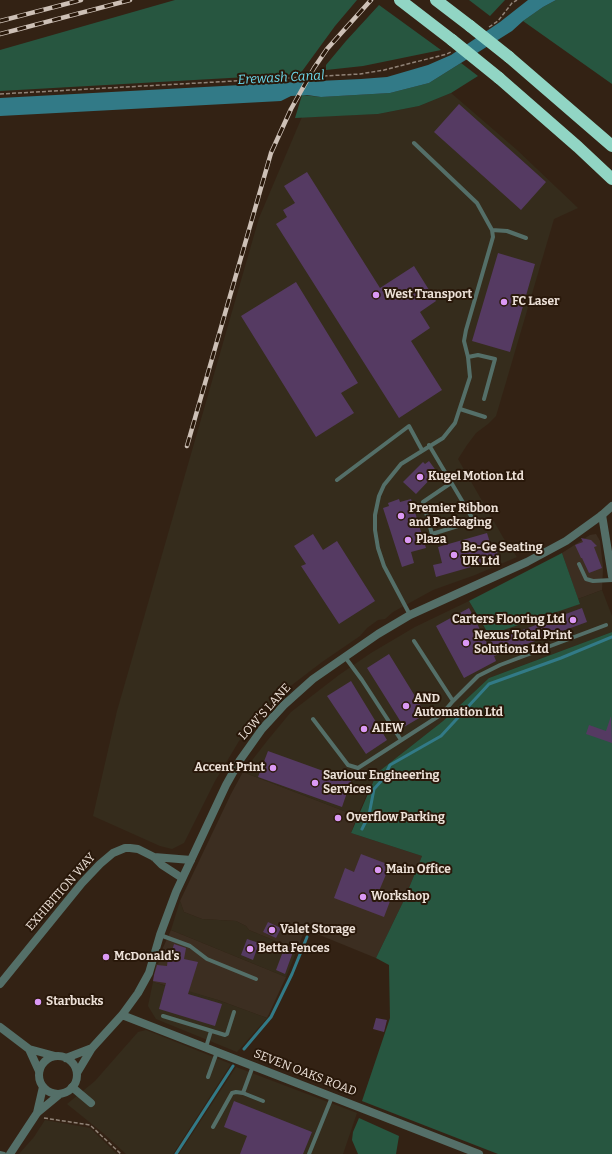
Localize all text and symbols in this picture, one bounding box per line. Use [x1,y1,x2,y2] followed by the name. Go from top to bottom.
[237,68,325,88] water label: Erewash Canal
[384,288,472,302] place label: West Transport
[371,290,381,300] marker: West Transport
[512,295,560,309] place label: FC Laser
[499,297,509,307] marker: FC Laser
[428,470,524,484] place label: Kugel Motion Ltd
[415,472,425,482] marker: Kugel Motion Ltd
[409,502,498,530] place label: Premier Ribbon and Packaging
[396,511,406,521] marker: Premier Ribbon and Packaging
[416,533,446,547] place label: Plaza
[403,535,413,545] marker: Plaza
[462,541,543,569] place label: Be-Ge Seating UK Ltd
[449,550,459,560] marker: Be-Ge Seating UK Ltd
[452,613,565,627] place label: Carters Flooring Ltd
[568,615,578,625] marker: Carters Flooring Ltd
[474,629,572,657] place label: Nexus Total Print Solutions Ltd
[461,638,471,648] marker: Nexus Total Print Solutions Ltd
[236,681,294,743] street label: LOW'S LANE
[414,692,503,720] place label: AND Automation Ltd
[401,701,411,711] marker: AND Automation Ltd
[372,722,404,736] place label: AIEW
[359,724,369,734] marker: AIEW
[194,761,265,775] place label: Accent Print
[268,763,278,773] marker: Accent Print
[323,769,439,797] place label: Saviour Engineering Services
[310,778,320,788] marker: Saviour Engineering Services
[346,811,445,825] place label: Overflow Parking
[333,813,343,823] marker: Overflow Parking
[23,850,99,934] street label: EXHIBITION WAY
[386,863,451,877] place label: Main Office
[373,865,383,875] marker: Main Office
[371,890,429,904] place label: Workshop
[358,892,368,902] marker: Workshop
[280,923,356,937] place label: Valet Storage
[267,925,277,935] marker: Valet Storage
[258,942,330,956] place label: Betta Fences
[245,944,255,954] marker: Betta Fences
[114,950,179,964] place label: McDonald's
[101,952,111,962] marker: McDonald's
[46,995,103,1009] place label: Starbucks
[33,997,43,1007] marker: Starbucks
[252,1047,358,1099] street label: SEVEN OAKS ROAD

